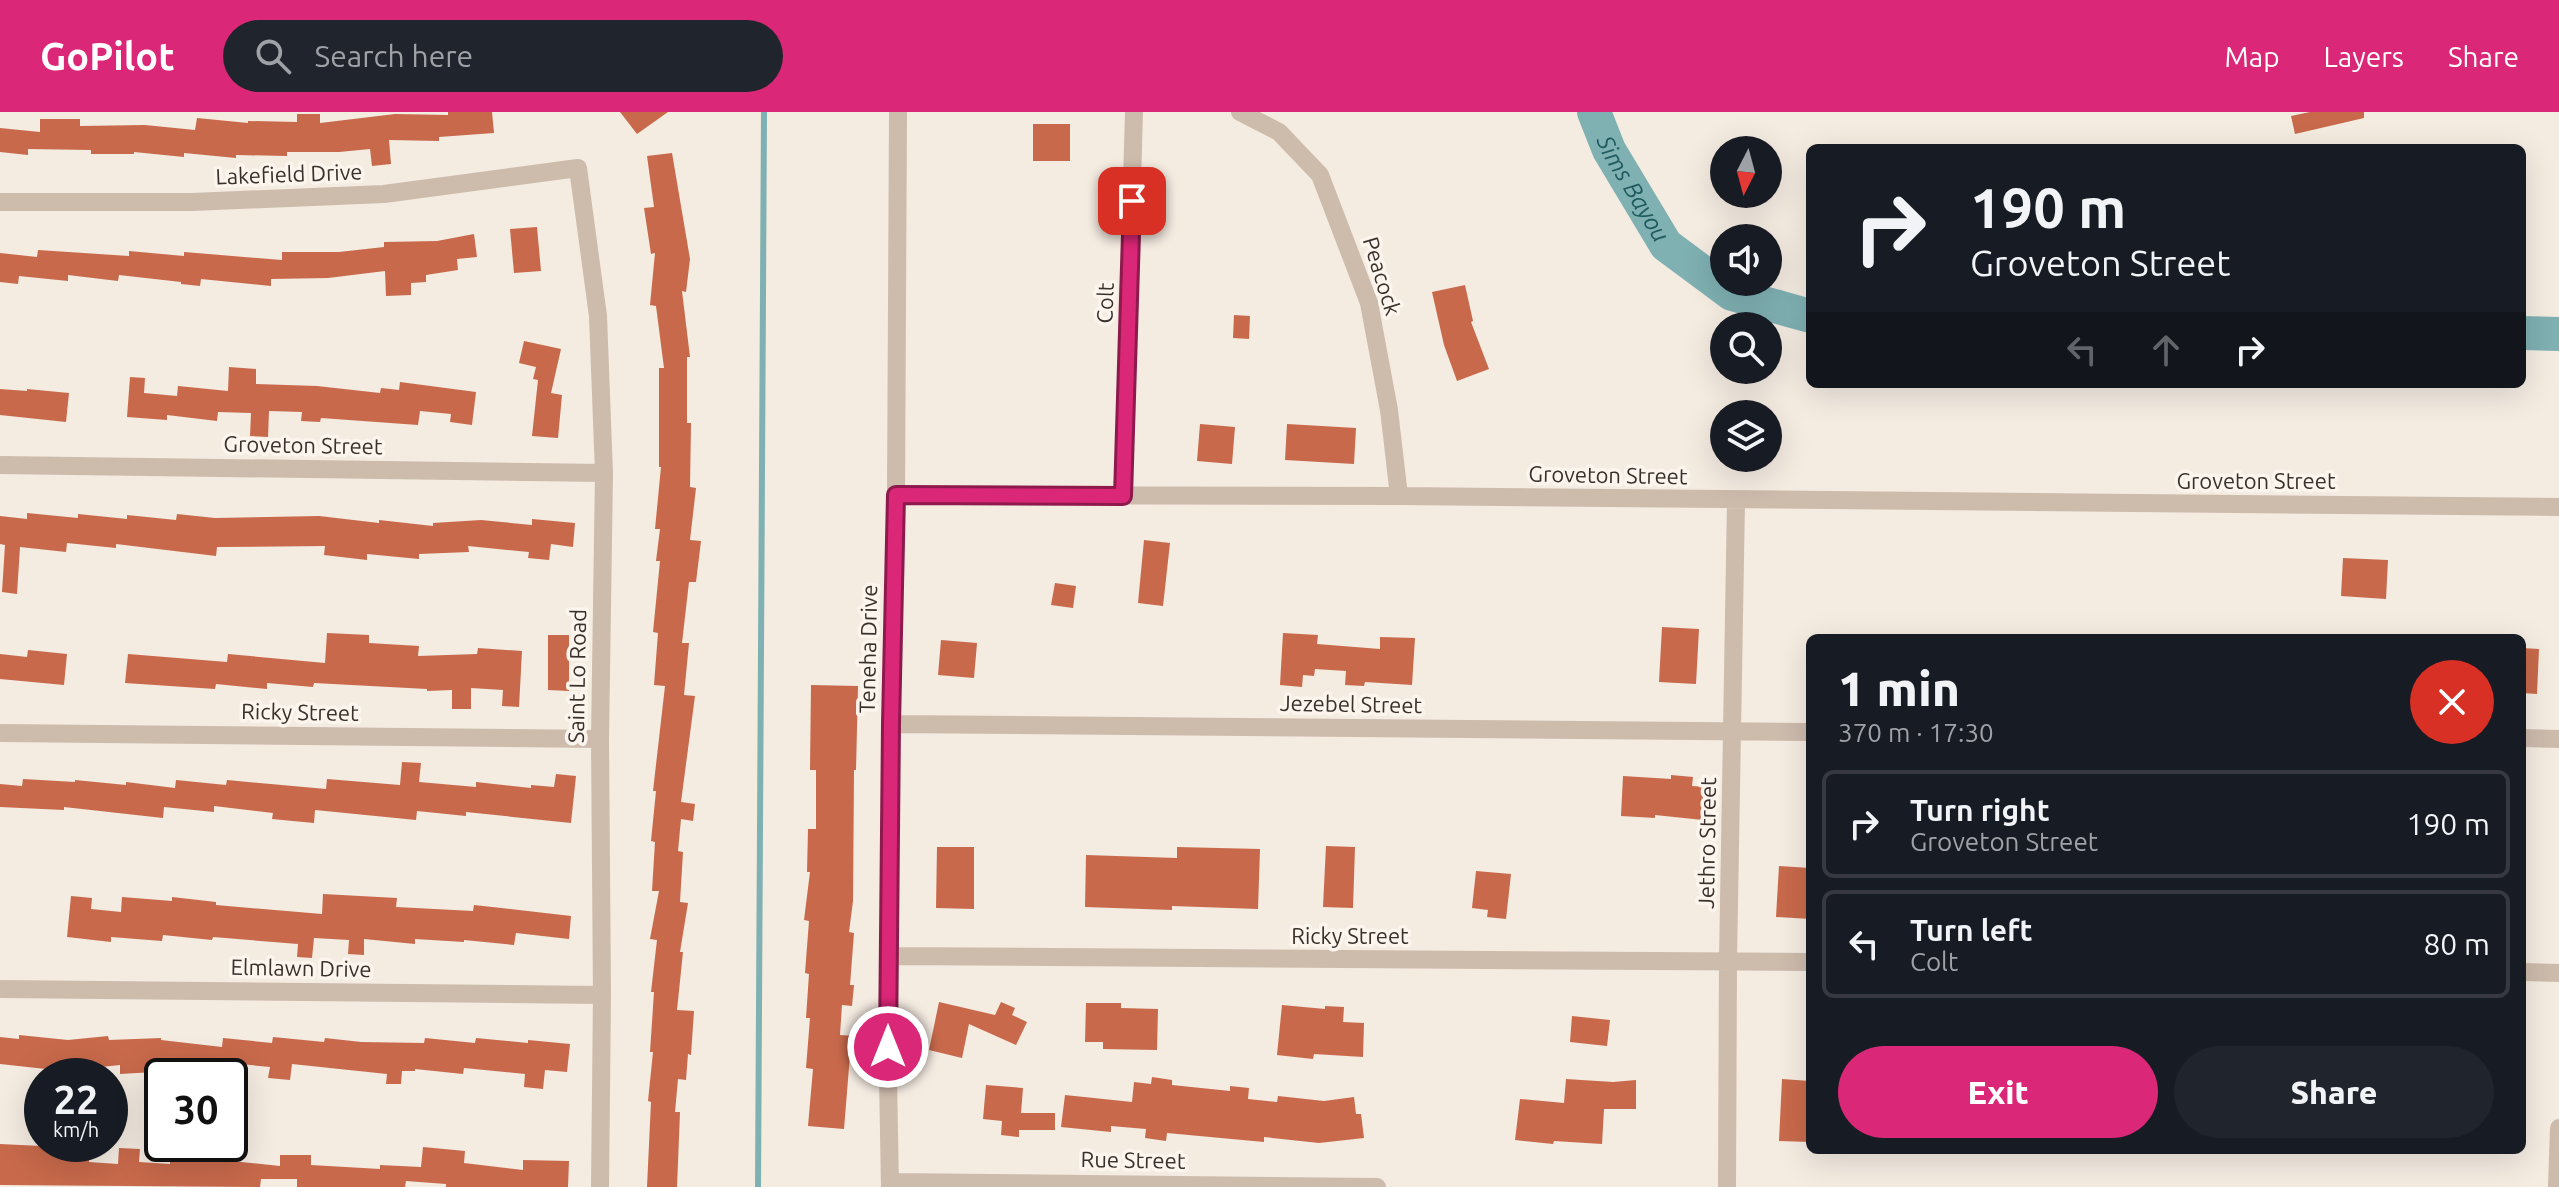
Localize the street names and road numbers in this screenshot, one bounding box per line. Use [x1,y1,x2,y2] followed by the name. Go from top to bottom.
[215,158,363,189] street label: Lakefield Drive
[1359,234,1406,318] street label: Peacock
[1091,282,1118,324] street label: Colt
[223,431,383,458] street label: Groveton Street
[1528,461,1688,488] street label: Groveton Street
[2176,468,2336,493] street label: Groveton Street
[854,584,881,714] street label: Teneha Drive
[563,609,590,743] street label: Saint Lo Road
[1280,690,1423,717] street label: Jezebel Street
[241,698,359,725] street label: Ricky Street
[1693,777,1720,909] street label: Jethro Street
[1291,923,1409,948] street label: Ricky Street
[230,954,372,981] street label: Elmlawn Drive
[1080,1146,1186,1173] street label: Rue Street

